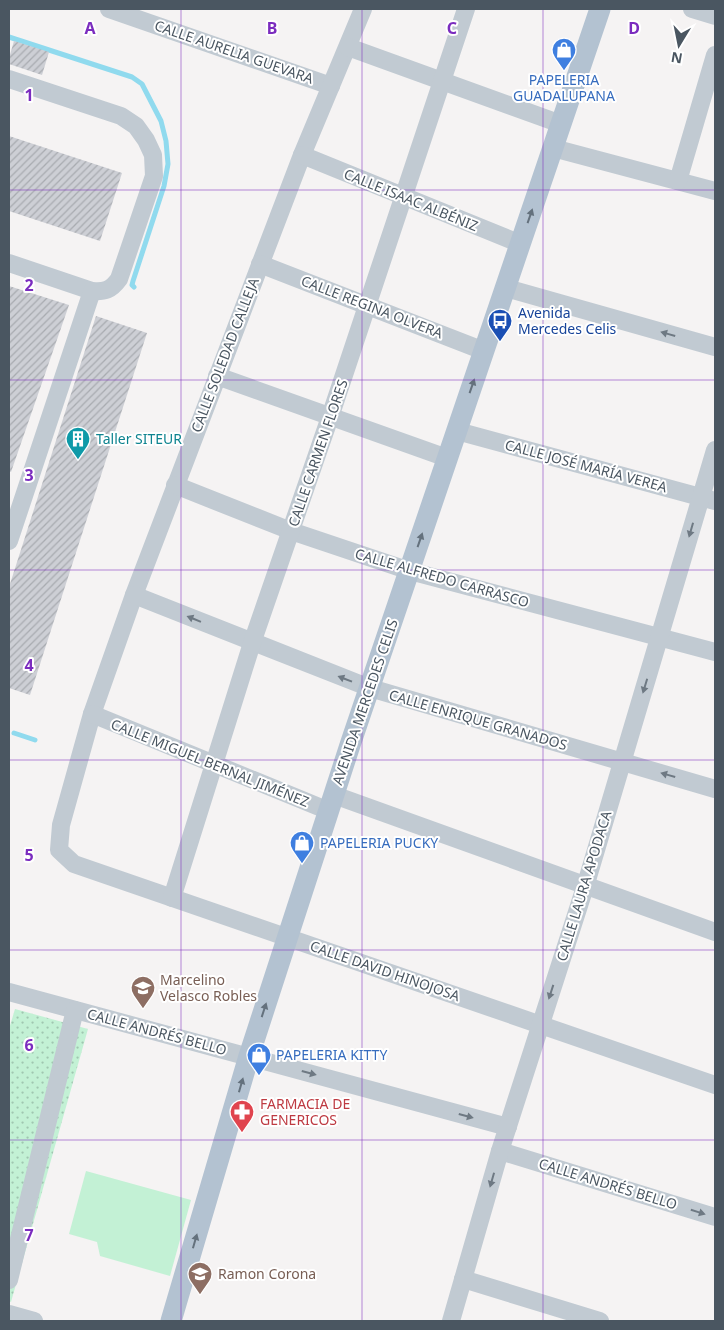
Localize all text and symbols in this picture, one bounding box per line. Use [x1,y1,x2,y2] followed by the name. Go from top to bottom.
[152,15,316,88] street label: CALLE AURELIA GUEVARA
[84,17,96,39] text: A
[267,17,277,39] text: B
[447,17,457,39] text: C
[628,17,640,39] text: D
[654,20,704,70] north arrow
[551,37,577,71] shop icon: PAPELERIA GUADALUPANA
[669,48,684,69] text: N
[513,70,615,105] place label: PAPELERIA GUADALUPANA
[24,84,34,106] text: 1
[341,164,481,235] street label: CALLE ISAAC ALBÉNIZ
[526,208,534,223] one-way arrow
[299,271,446,342] street label: CALLE REGINA OLVERA
[24,274,34,296] text: 2
[186,275,263,435] street label: CALLE SOLEDAD CALLEJA
[518,303,617,338] place label: Avenida Mercedes Celis
[487,308,513,342] bus stop icon: Avenida Mercedes Celis
[661,329,676,337] one-way arrow
[283,376,352,529] street label: CALLE CARMEN FLORES
[469,379,477,394] one-way arrow
[65,426,91,460] building icon: Taller SITEUR
[96,429,182,448] place label: Taller SITEUR
[503,435,669,496] street label: CALLE JOSÉ MARÍA VEREA
[24,464,34,486] text: 3
[687,522,695,537] one-way arrow
[416,532,424,547] one-way arrow
[353,544,531,611] street label: CALLE ALFREDO CARRASCO
[187,615,201,623] one-way arrow
[327,616,402,787] street label: AVENIDA MERCEDES CELIS
[24,654,34,676] text: 4
[337,675,352,683] one-way arrow
[641,678,649,693] one-way arrow
[387,685,570,754] street label: CALLE ENRIQUE GRANADOS
[108,714,312,811] street label: CALLE MIGUEL BERNAL JIMÉNEZ
[661,771,676,779] one-way arrow
[552,808,615,963] street label: CALLE LAURA APODACA
[289,830,315,864] shop icon: PAPELERIA PUCKY
[320,833,438,852] place label: PAPELERIA PUCKY
[24,844,34,866] text: 5
[308,936,463,1005] street label: CALLE DAVID HINOJOSA
[160,970,257,1005] place label: Marcelino Velasco Robles
[130,975,156,1009] school or university icon: Marcelino Velasco Robles
[547,984,554,999] one-way arrow
[261,1002,269,1017] one-way arrow
[85,1004,229,1059] street label: CALLE ANDRÉS BELLO
[24,1034,34,1056] text: 6
[246,1042,272,1076] shop icon: PAPELERIA KITTY
[276,1045,387,1064] place label: PAPELERIA KITTY
[302,1069,317,1077] one-way arrow
[237,1077,245,1092] one-way arrow
[260,1094,350,1129] place label: FARMACIA DE GENERICOS
[229,1099,255,1133] pharmacy icon: FARMACIA DE GENERICOS
[459,1112,474,1120] one-way arrow
[537,1153,680,1214] street label: CALLE ANDRÉS BELLO
[488,1173,496,1188] one-way arrow
[690,1208,705,1216] one-way arrow
[24,1224,34,1246] text: 7
[191,1233,199,1249] one-way arrow
[187,1261,213,1295] school or university icon: Ramon Corona
[218,1264,316,1283] place label: Ramon Corona

